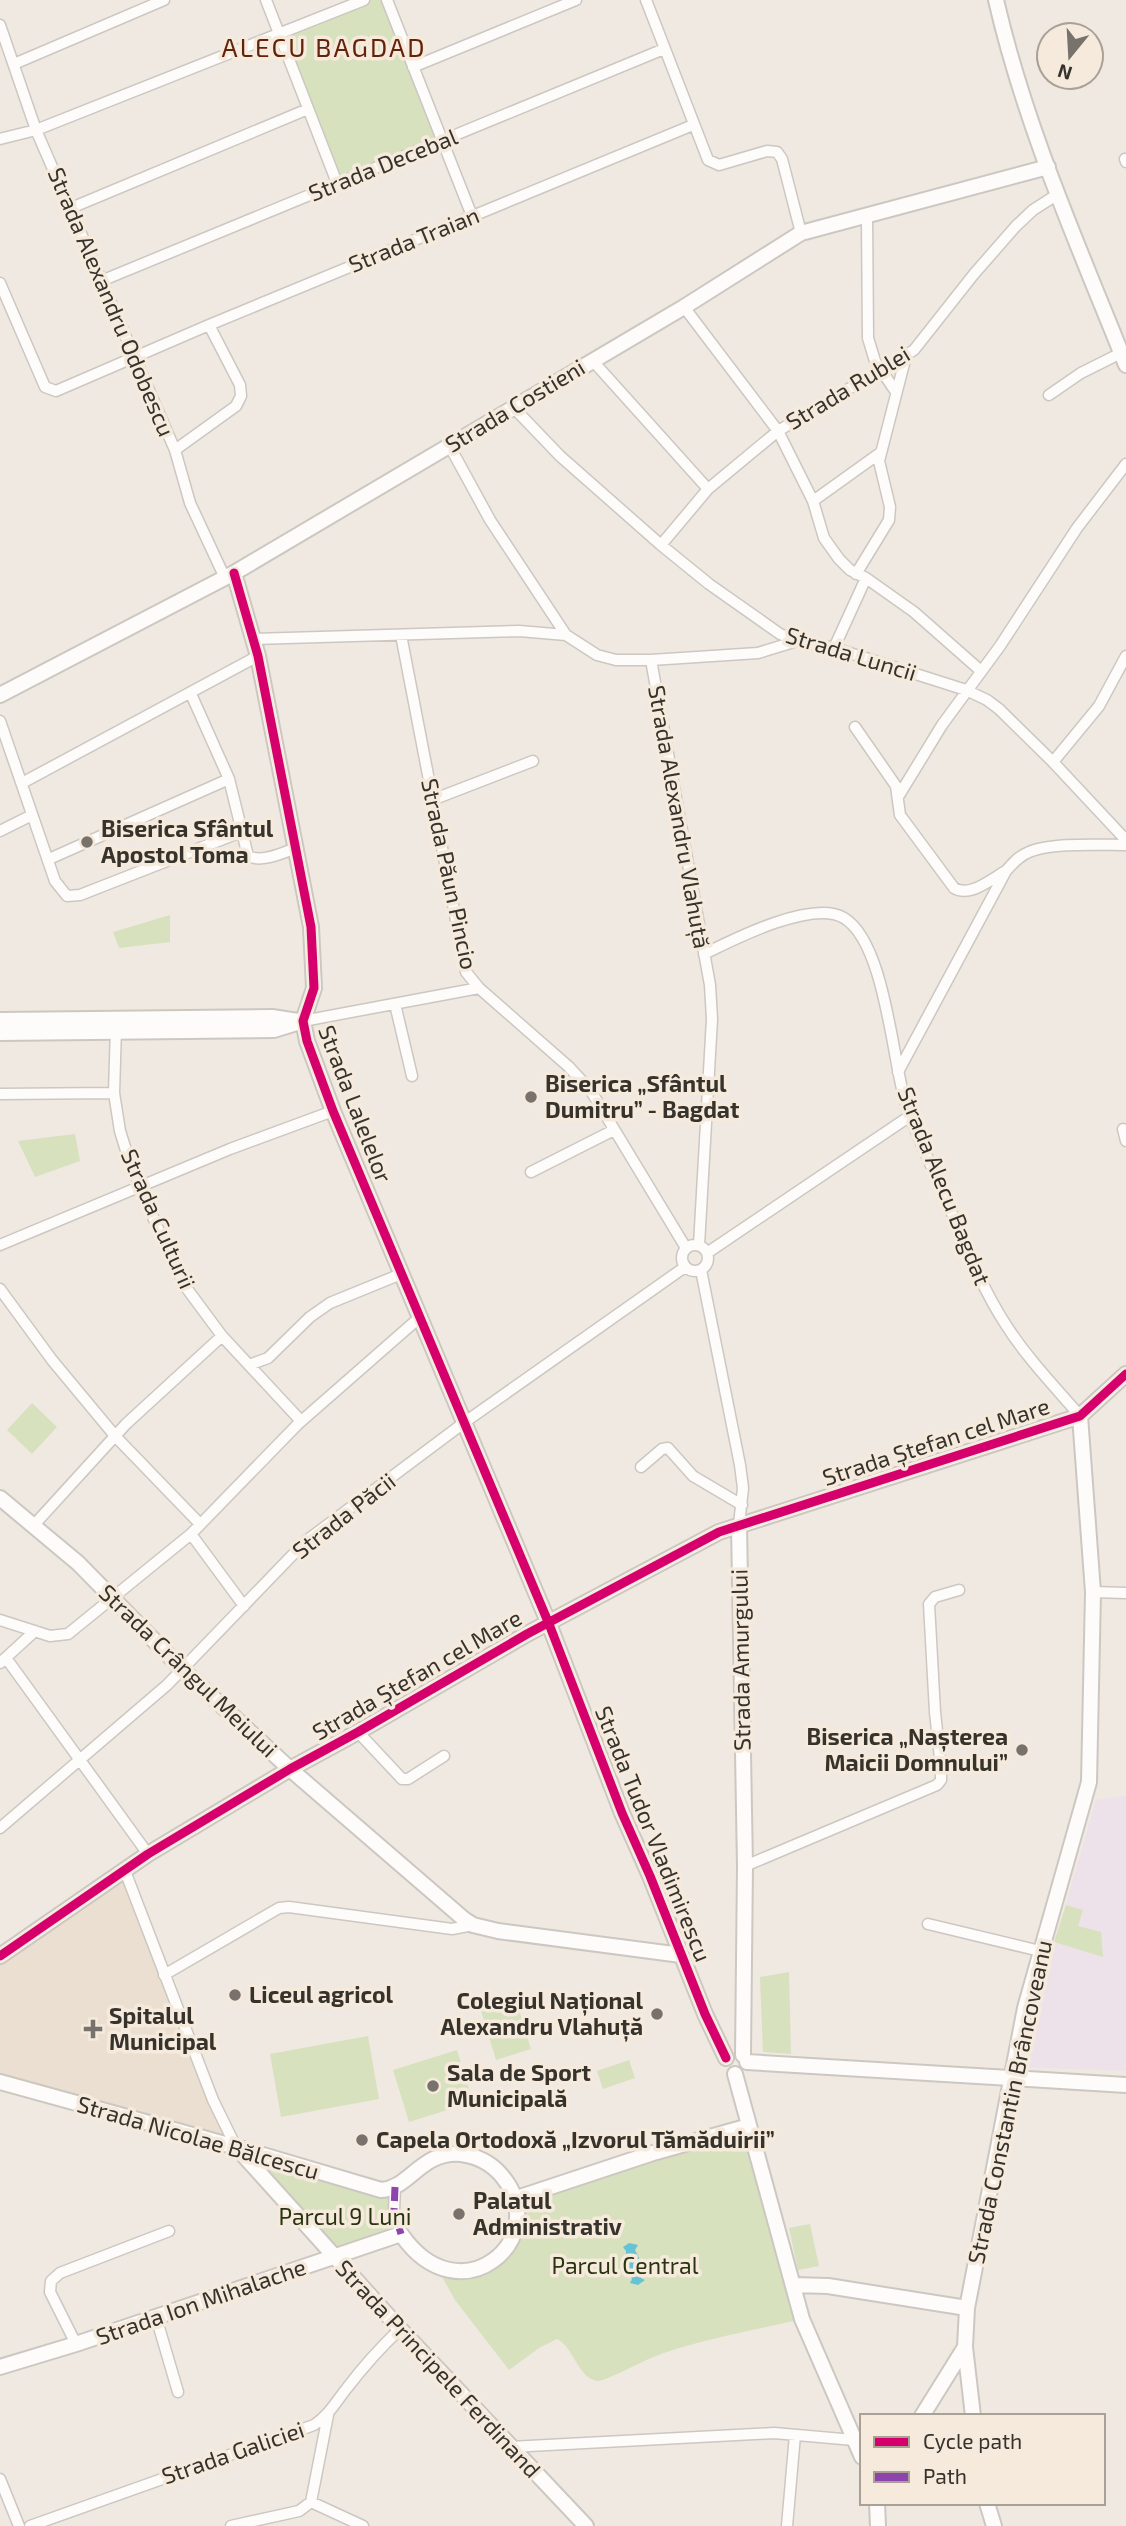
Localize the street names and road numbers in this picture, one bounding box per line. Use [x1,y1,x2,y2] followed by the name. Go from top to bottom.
[304,121,461,207] street label: Strada Decebal
[43,163,181,440] street label: Strada Alexandru Odobescu
[344,200,483,278] street label: Strada Traian
[780,339,915,435] street label: Strada Rublei
[440,352,589,458] street label: Strada Costieni
[783,620,920,686] street label: Strada Luncii
[641,683,717,951] street label: Strada Alexandru Vlahuță
[416,776,484,972] street label: Strada Păun Pincio
[313,1021,399,1186] street label: Strada Lalelelor
[892,1083,998,1289] street label: Strada Alecu Bagdat
[116,1145,202,1293] street label: Strada Culturii
[819,1391,1053,1493] street label: Strada Ștefan cel Mare
[286,1466,400,1564] street label: Strada Păcii
[724,1569,756,1751] street label: Strada Amurgului
[94,1578,284,1763] street label: Strada Crângul Meiului
[307,1603,527,1747] street label: Strada Ștefan cel Mare
[590,1702,718,1966] street label: Strada Tudor Vladimirescu
[961,1937,1057,2266] street label: Strada Constantin Brâncoveanu
[74,2089,323,2185] street label: Strada Nicolae Bălcescu
[92,2252,309,2350] street label: Strada Ion Mihalache
[330,2253,547,2483] street label: Strada Principele Ferdinand
[158,2415,308,2490] street label: Strada Galiciei

